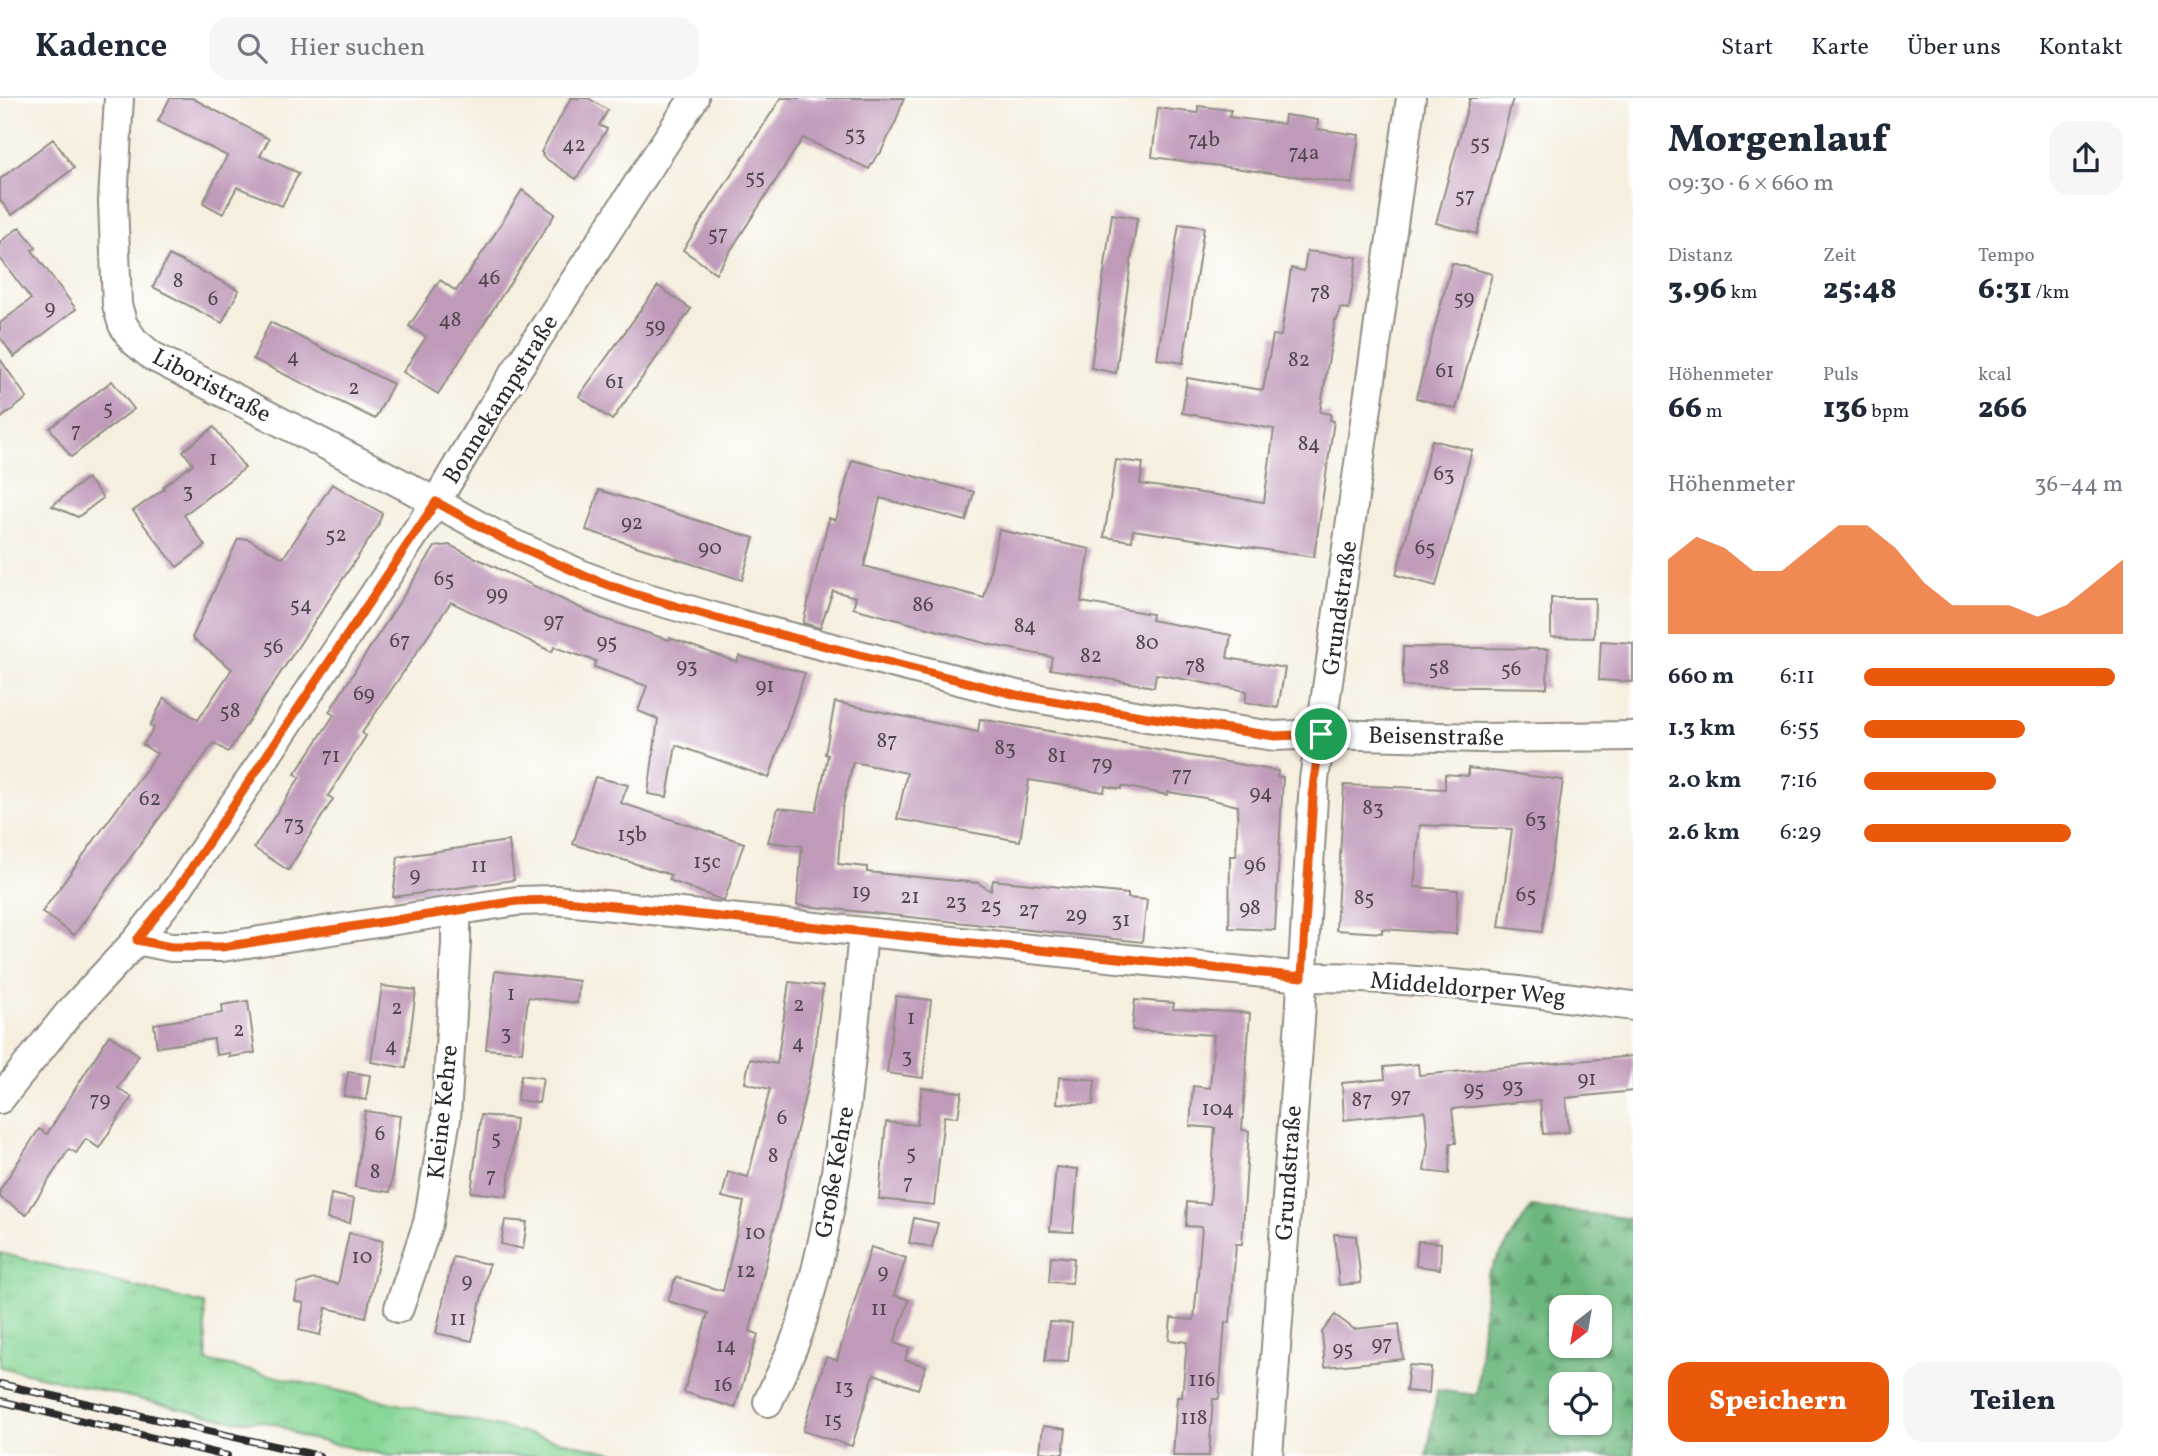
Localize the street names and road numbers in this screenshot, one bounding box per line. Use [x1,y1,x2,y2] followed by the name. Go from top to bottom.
[436,309,568,491] street label: Bonnekampstraße
[146,341,277,432] street label: Liboristraße
[1315,539,1367,678] street label: Grundstraße
[1368,720,1504,756] street label: Beisenstraße
[1368,964,1567,1015] street label: Middeldorper Weg
[420,1043,468,1181] street label: Kleine Kehre
[808,1104,864,1241] street label: Große Kehre
[1268,1104,1312,1242] street label: Grundstraße

